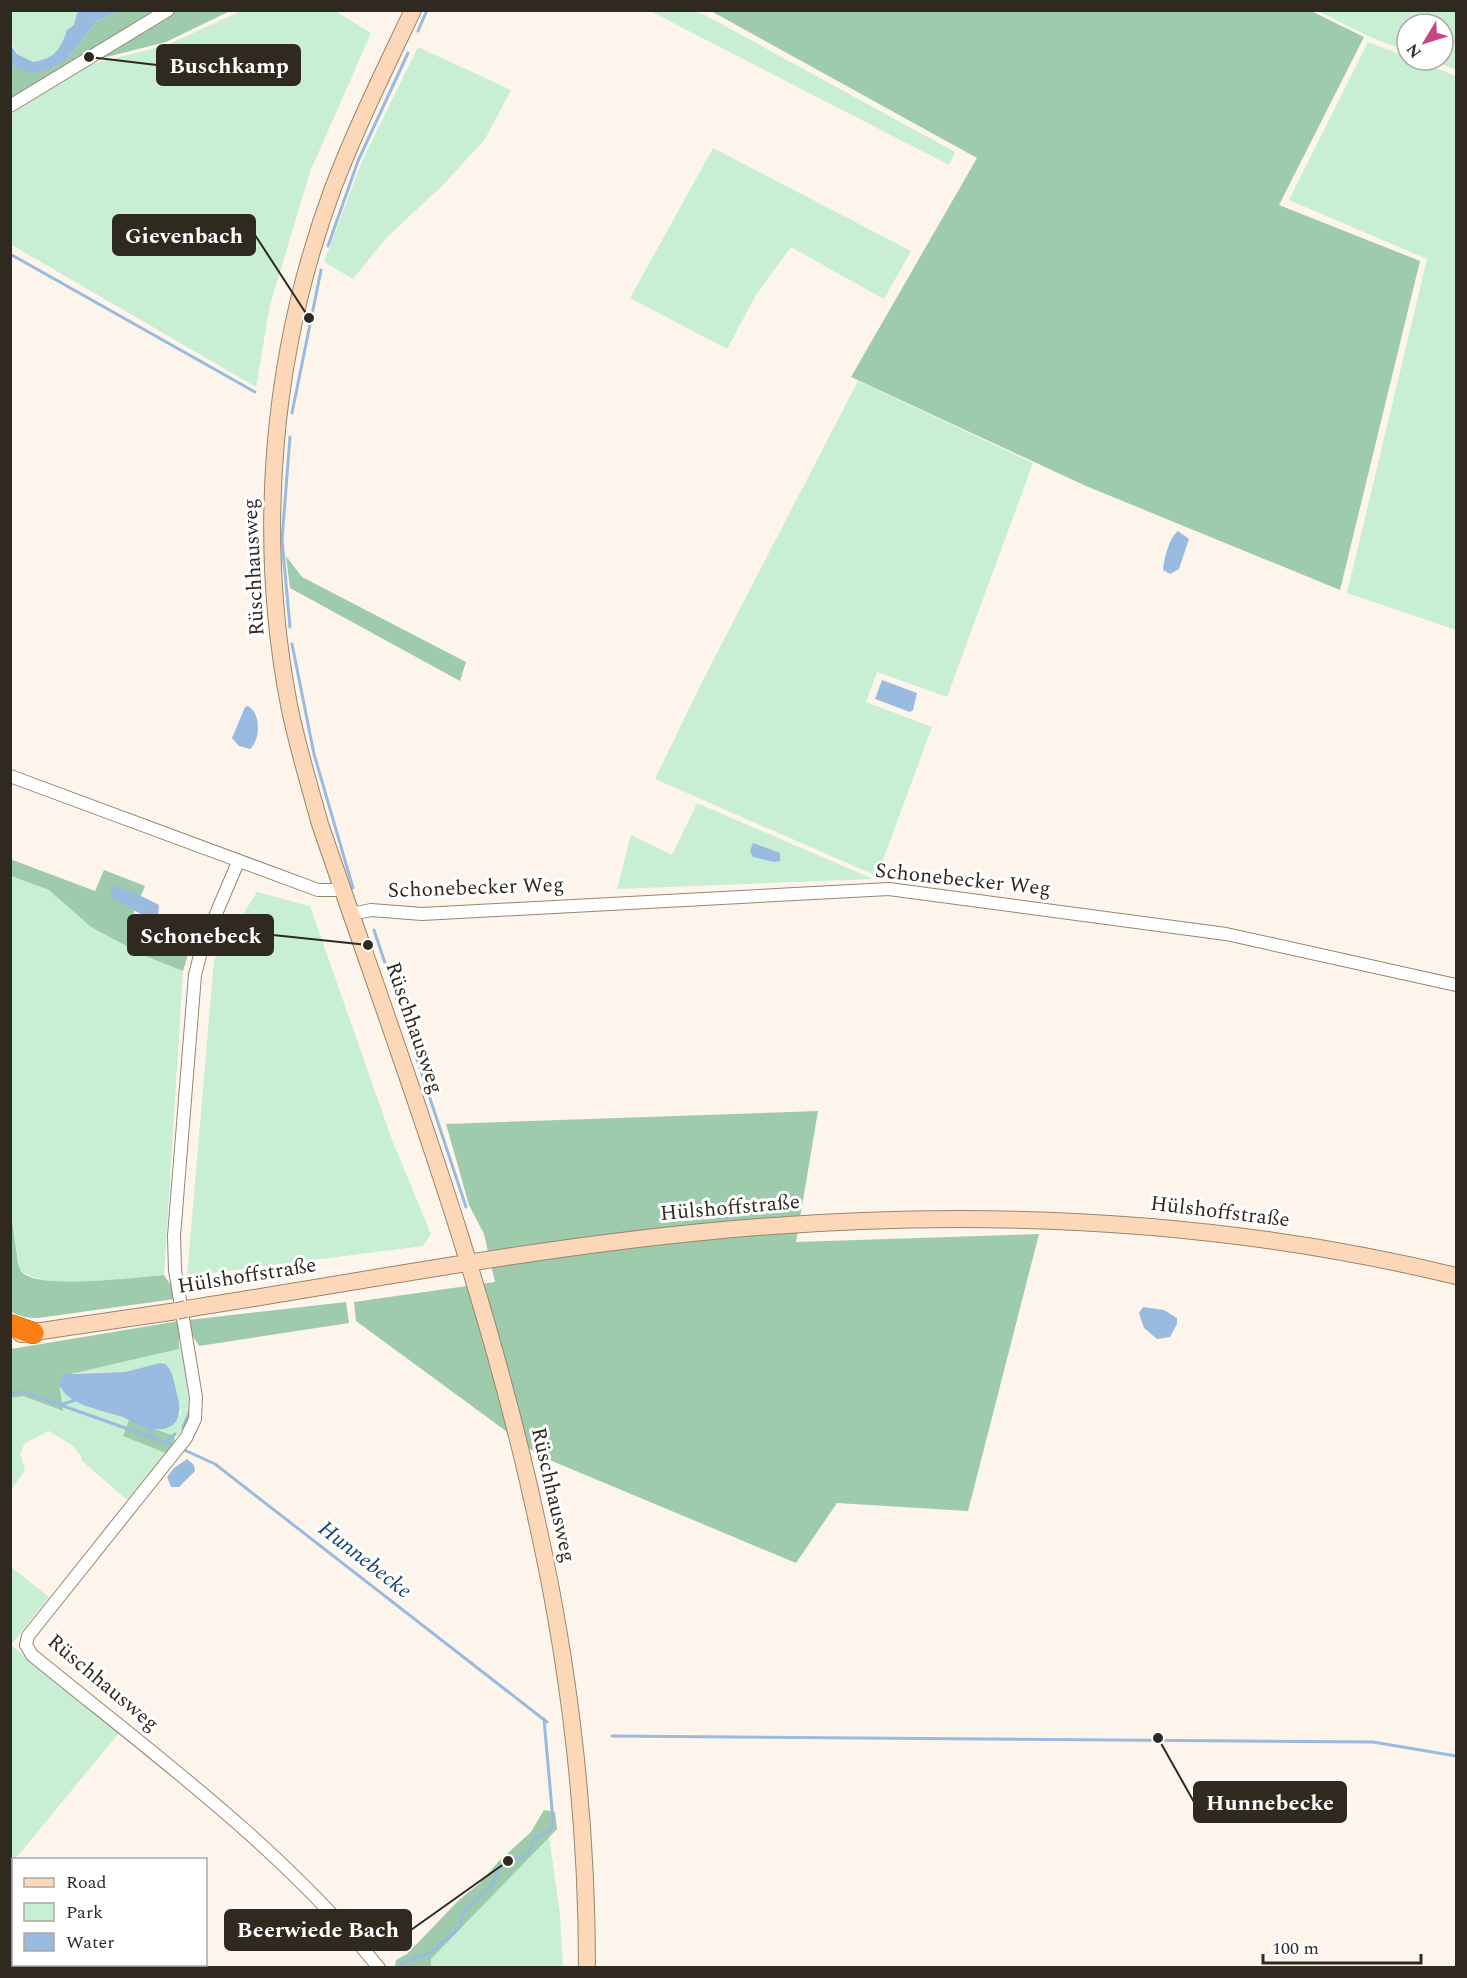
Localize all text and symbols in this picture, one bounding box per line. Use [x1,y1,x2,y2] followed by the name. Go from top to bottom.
[1395,12,1455,72] north arrow
[1400,38,1427,63] text: N
[157,45,300,85] callout: Buschkamp
[169,50,289,83] text: Buschkamp
[113,215,255,255] callout: Gievenbach
[125,220,243,253] text: Gievenbach
[234,497,274,637] street label: Rüschhausweg
[874,855,1052,905] street label: Schonebecker Weg
[387,869,565,907] street label: Schonebecker Weg
[128,915,273,955] callout: Schonebeck
[140,920,262,953] text: Schonebeck
[376,958,452,1098] street label: Rüschhausweg
[659,1186,801,1230] street label: Hülshoffstraße
[1149,1188,1291,1236] street label: Hülshoffstraße
[175,1249,319,1303] street label: Hülshoffstraße
[522,1424,584,1566] street label: Rüschhausweg
[311,1513,419,1607] water label: Hunnebecke
[40,1626,166,1740] street label: Rüschhausweg
[1194,1782,1346,1822] callout: Hunnebecke
[1206,1787,1334,1820] text: Hunnebecke
[12,1858,207,1966] legend
[66,1869,107,1896] text: Road
[66,1899,103,1926] text: Park
[225,1910,411,1950] callout: Beerwiede Bach
[237,1914,400,1947] text: Beerwiede Bach
[1263,1927,1420,1965] scale bar
[66,1929,114,1956] text: Water
[1272,1935,1319,1962] text: 100 m

